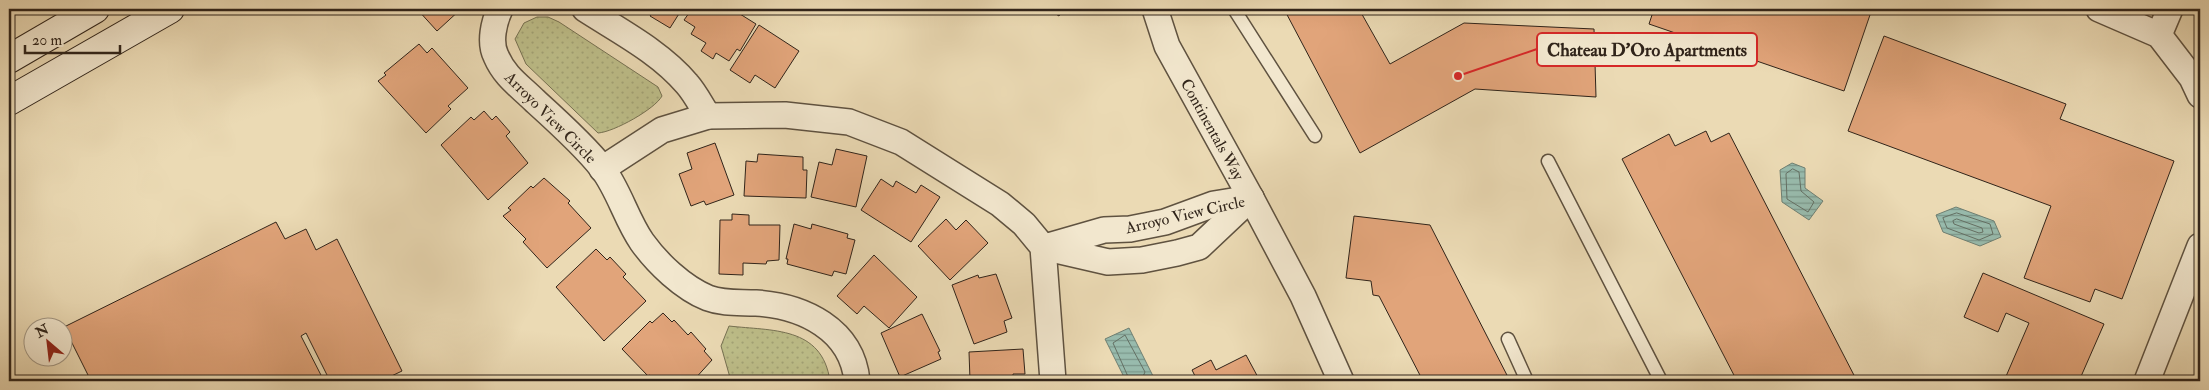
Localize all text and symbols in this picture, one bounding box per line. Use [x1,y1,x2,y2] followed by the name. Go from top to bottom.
[25,22,120,54] scale bar
[32,31,62,50] text: 20 m
[1537,33,1757,66] callout: Chateau D'Oro Apartments
[1547,39,1747,62] text: Chateau D'Oro Apartments
[499,67,601,168] street label: Arroyo View Circle
[1176,75,1249,185] street label: Continentals Way
[1123,191,1247,239] street label: Arroyo View Circle
[22,318,72,368] north arrow
[32,320,52,342] text: N

